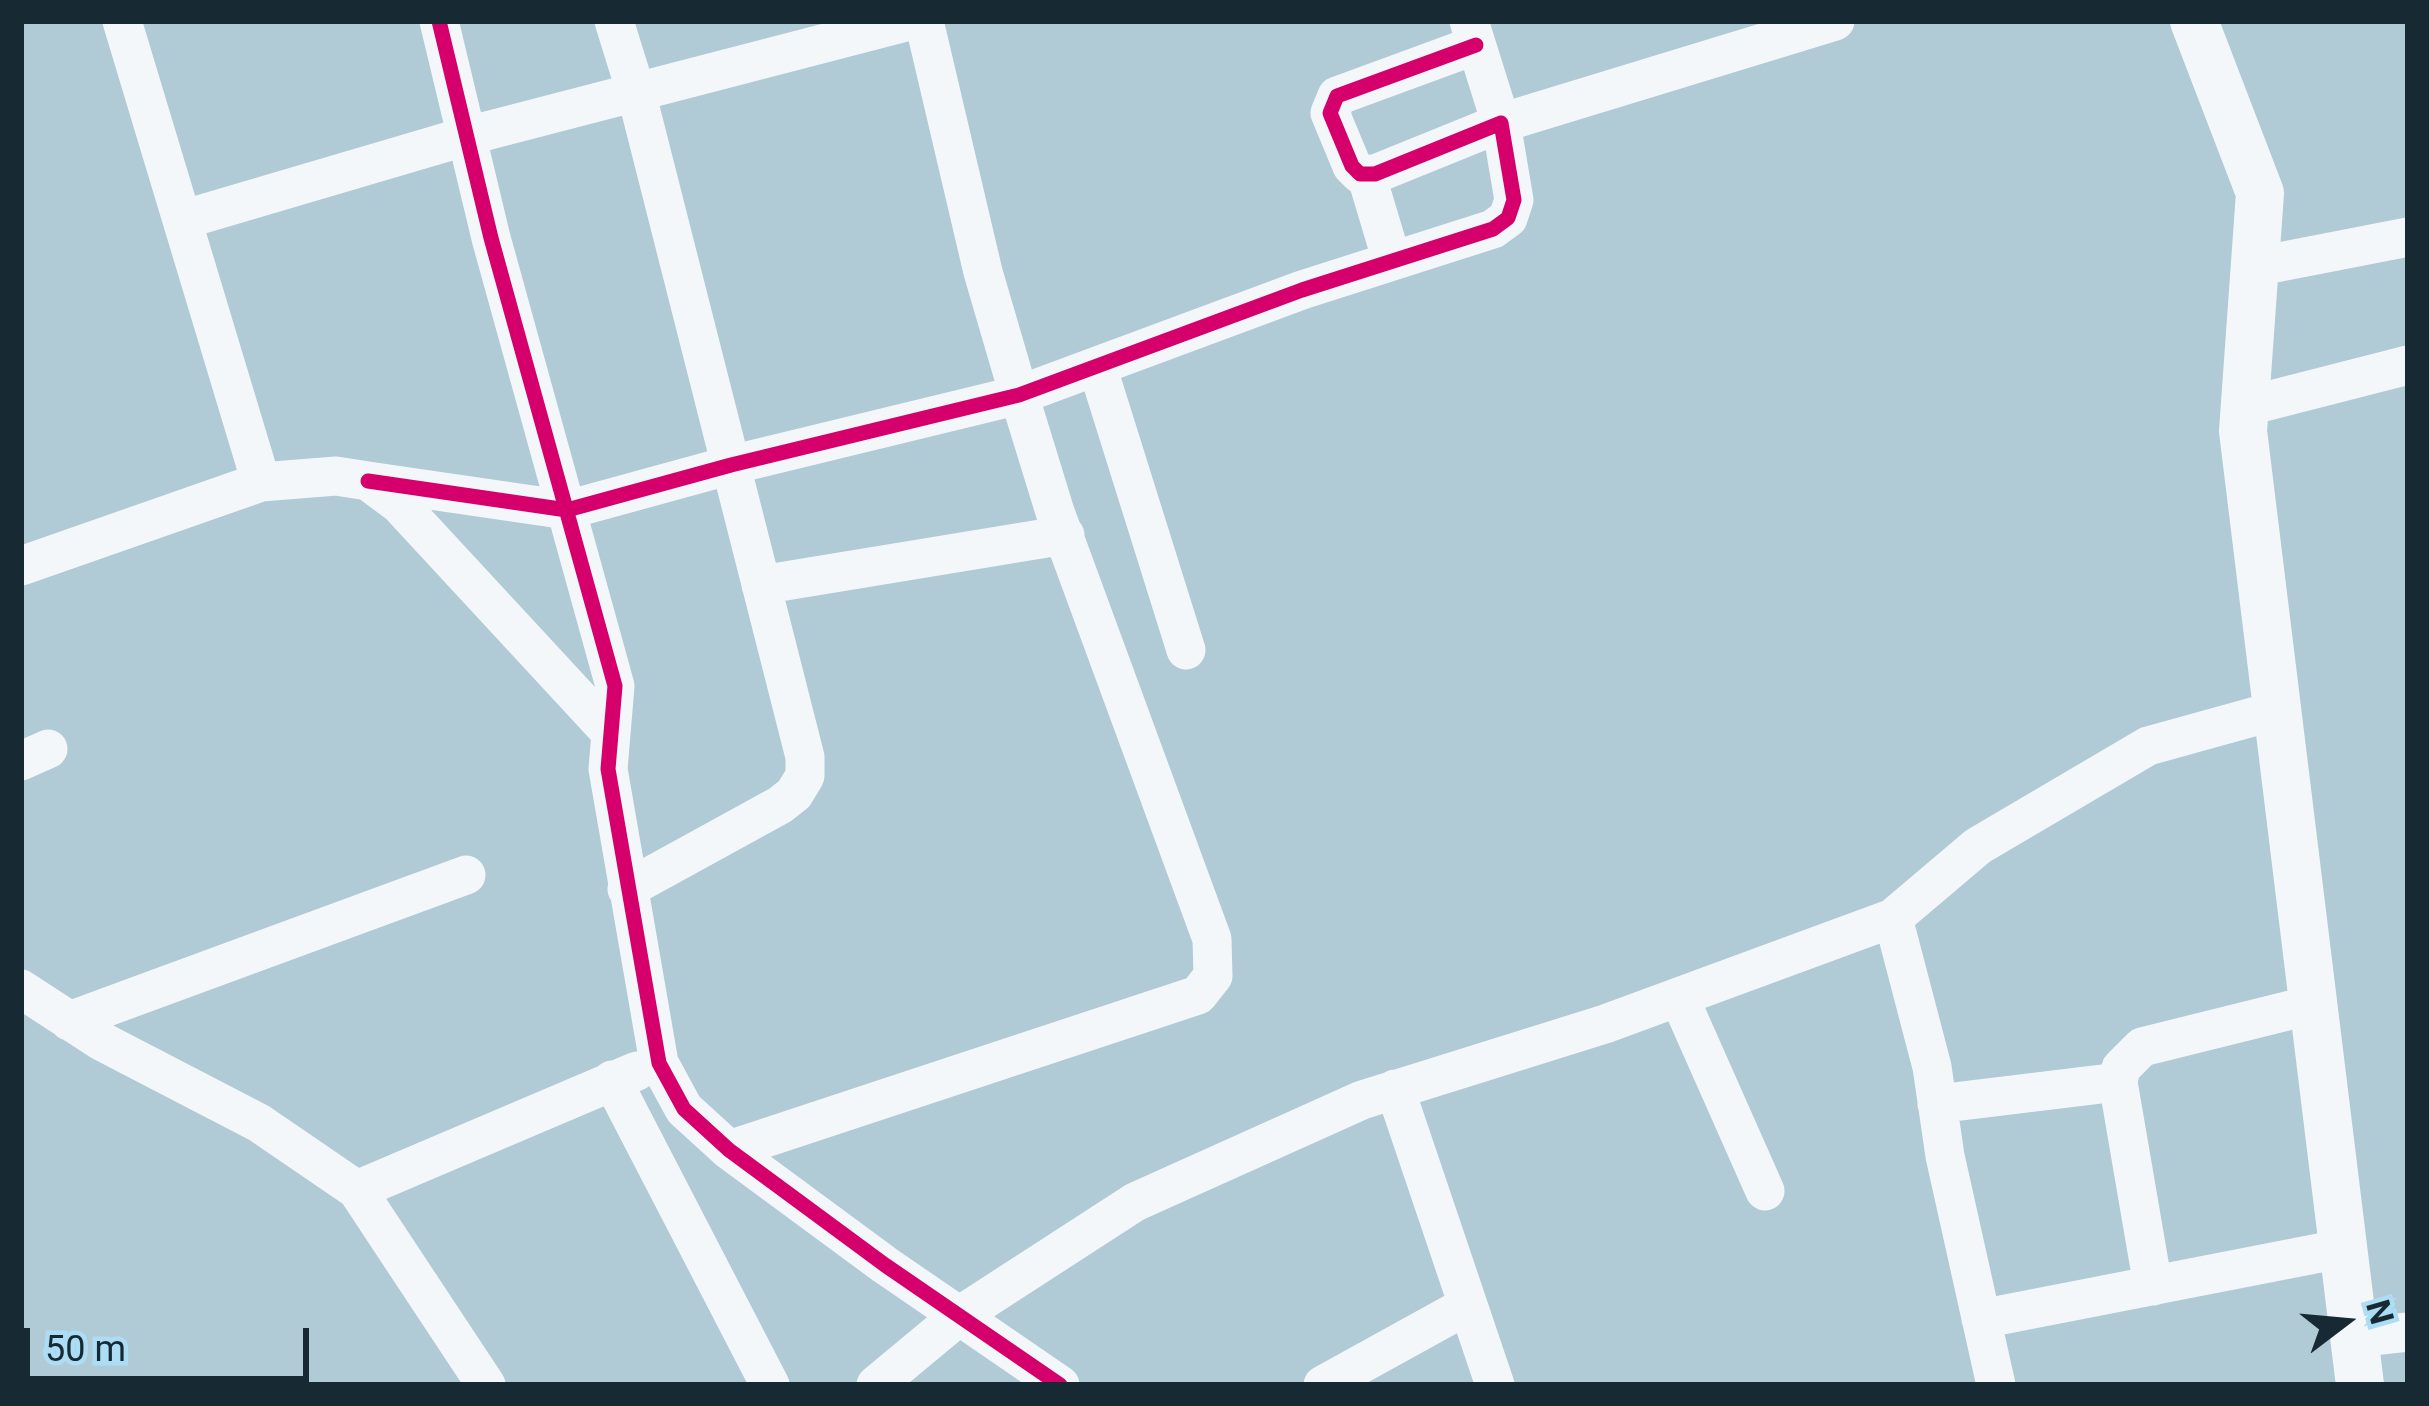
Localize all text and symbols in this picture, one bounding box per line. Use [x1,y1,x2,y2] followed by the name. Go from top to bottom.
[2285,1262,2405,1382] north arrow
[2358,1295,2402,1329] text: N
[30,1304,315,1378] scale bar
[45,1328,126,1370] text: 50 m

